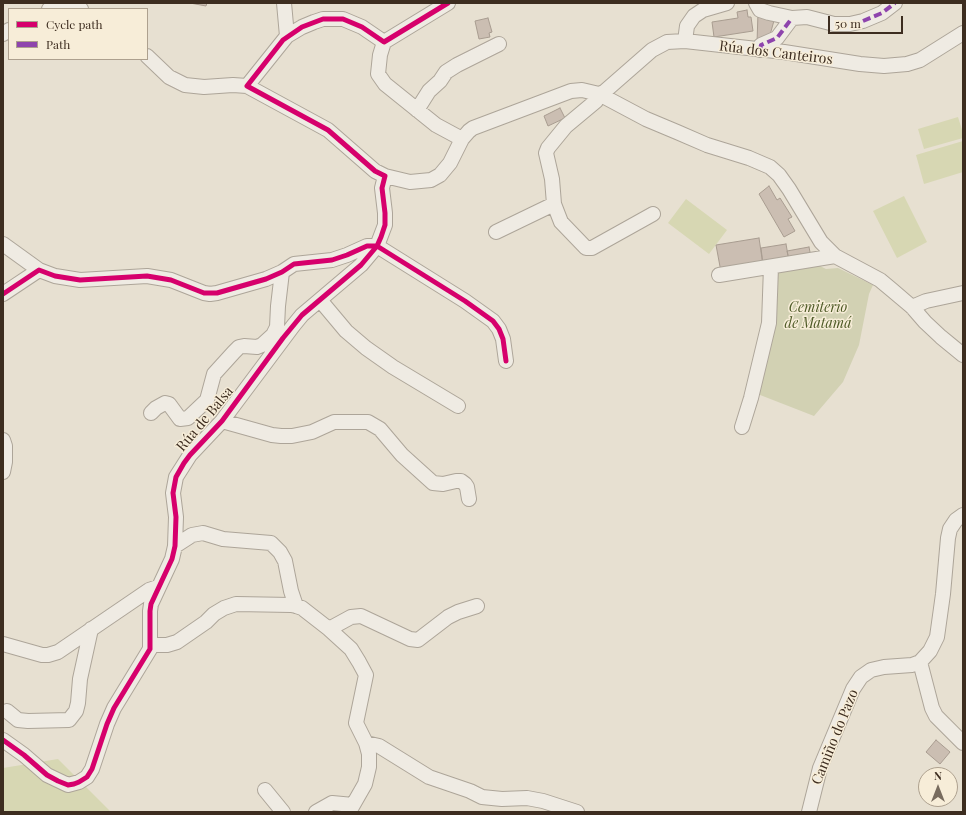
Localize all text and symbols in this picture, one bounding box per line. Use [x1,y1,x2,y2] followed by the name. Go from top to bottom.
[8,8,148,60] legend
[830,8,905,34] scale bar
[835,15,861,31] text: 50 m
[46,16,103,32] text: Cycle path
[46,36,70,52] text: Path
[718,38,834,68] street label: Rúa dos Canteiros
[785,300,851,332] park label: Cemiterio de Matamá
[173,383,237,455] street label: Rúa de Balsa
[808,687,862,787] street label: Camiño do Pazo
[918,767,958,807] north arrow
[934,768,942,783] text: N

